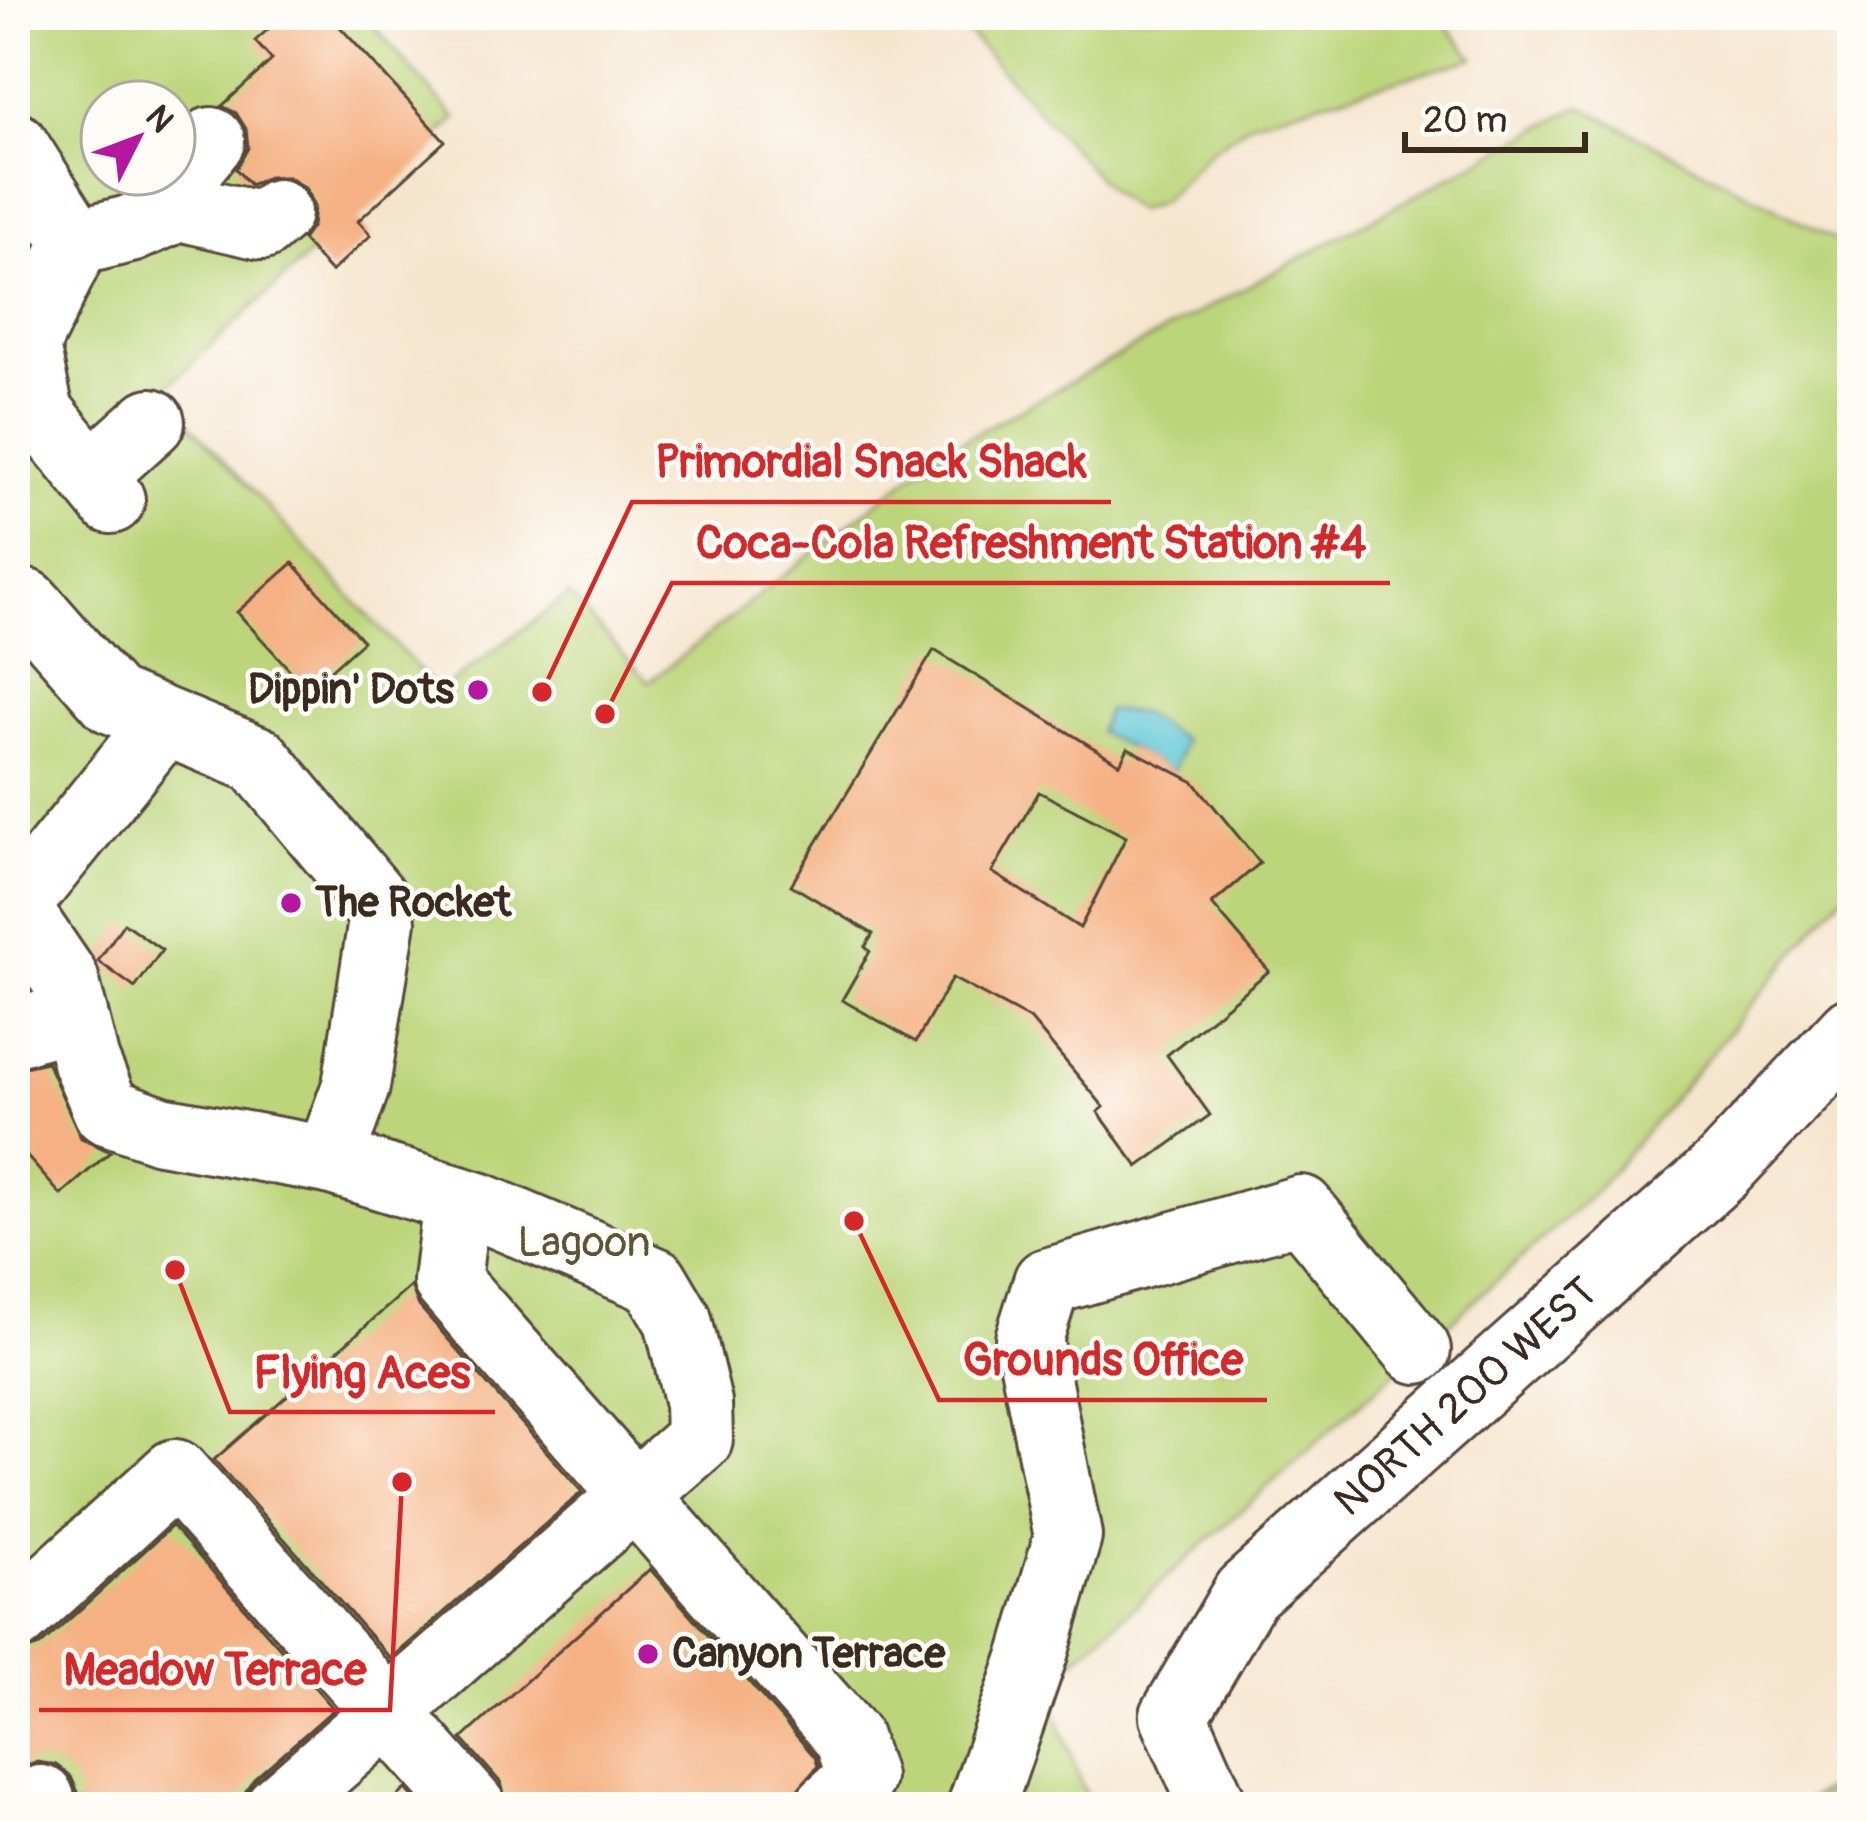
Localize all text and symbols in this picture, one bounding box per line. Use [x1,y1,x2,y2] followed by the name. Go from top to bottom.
[78,78,198,198] north arrow
[1405,78,1585,152] scale bar
[136,97,182,141] text: N
[1423,98,1508,143] text: 20 m
[632,421,1111,502] callout: Primordial Snack Shack
[655,435,1087,491] text: Primordial Snack Shack
[672,502,1390,583] callout: Coca-Cola Refreshment Station #4
[696,516,1366,572] text: Coca-Cola Refreshment Station #4
[248,664,454,716] place label: Dippin' Dots
[465,677,491,703] marker: Dippin' Dots
[315,877,512,929] place label: The Rocket
[278,890,304,916] marker: The Rocket
[518,1217,650,1269] park label: Lagoon
[1324,1267,1608,1528] street label: NORTH 200 WEST
[939,1319,1267,1400] callout: Grounds Office
[230,1331,495,1412] callout: Flying Aces
[963,1333,1244,1389] text: Grounds Office
[254,1346,471,1402] text: Flying Aces
[672,1628,946,1680] place label: Canyon Terrace
[39,1629,390,1710] callout: Meadow Terrace
[635,1641,661,1667] marker: Canyon Terrace
[63,1643,367,1699] text: Meadow Terrace

